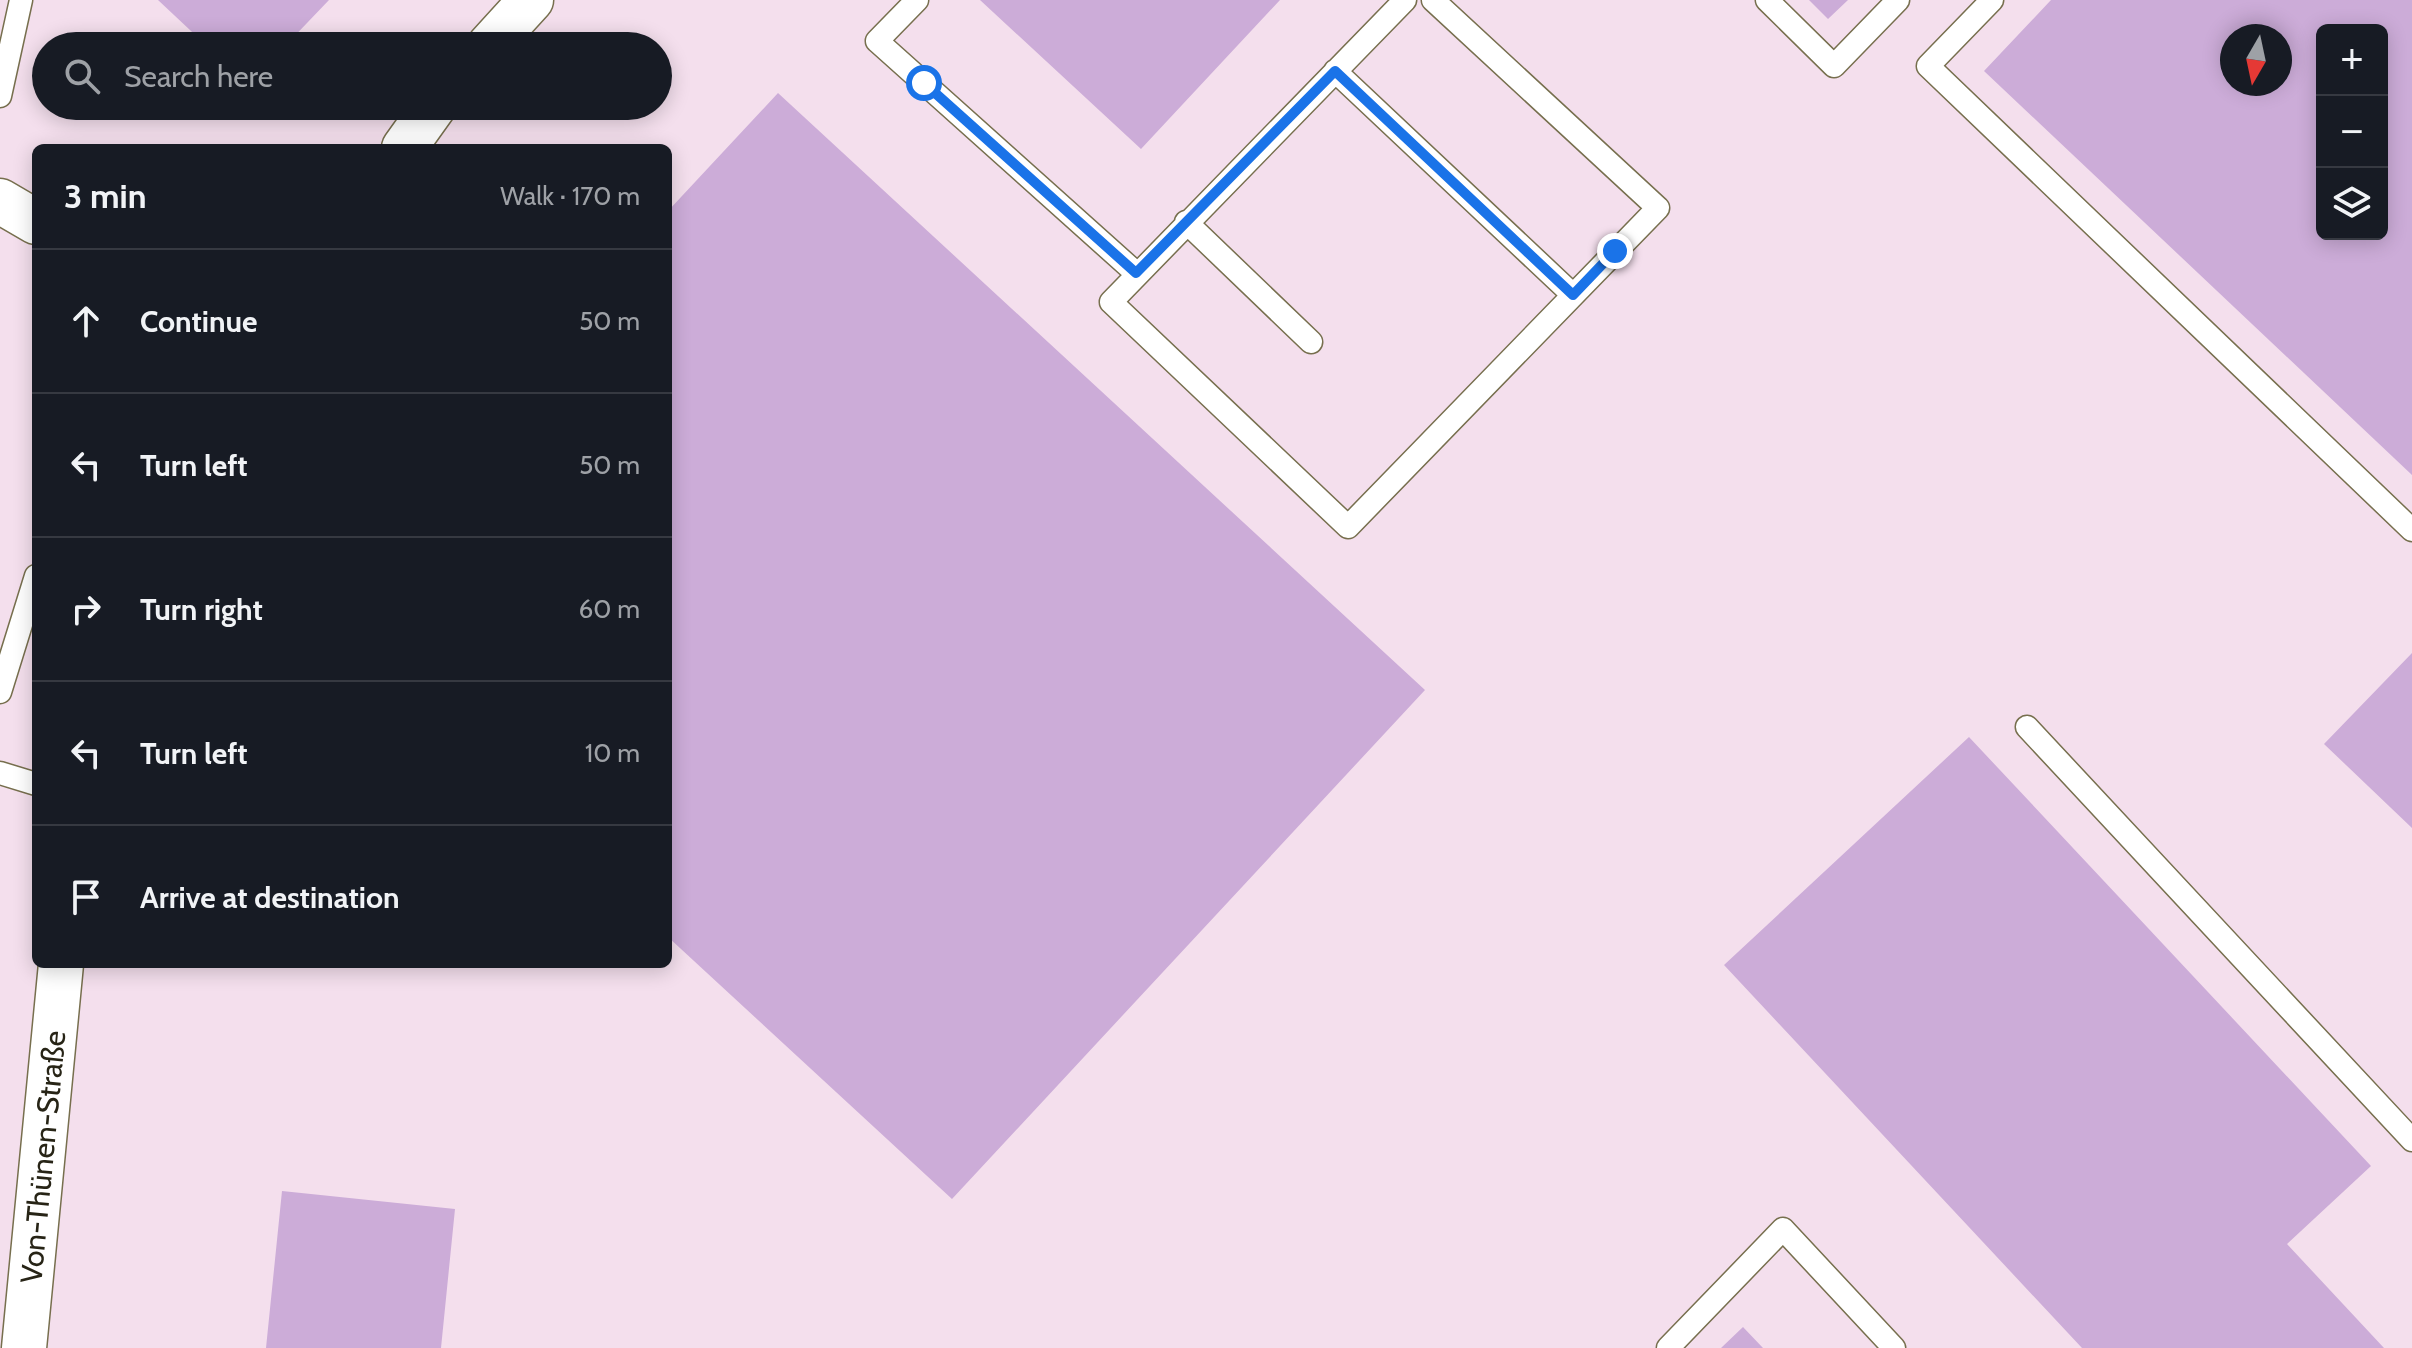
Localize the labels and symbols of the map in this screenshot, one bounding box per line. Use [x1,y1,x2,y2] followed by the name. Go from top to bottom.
[2220,24,2292,96] north arrow
[906,65,942,101] route start
[1597,233,1633,269] route end
[12,1029,73,1285] street label: Von-Thünen-Straße

